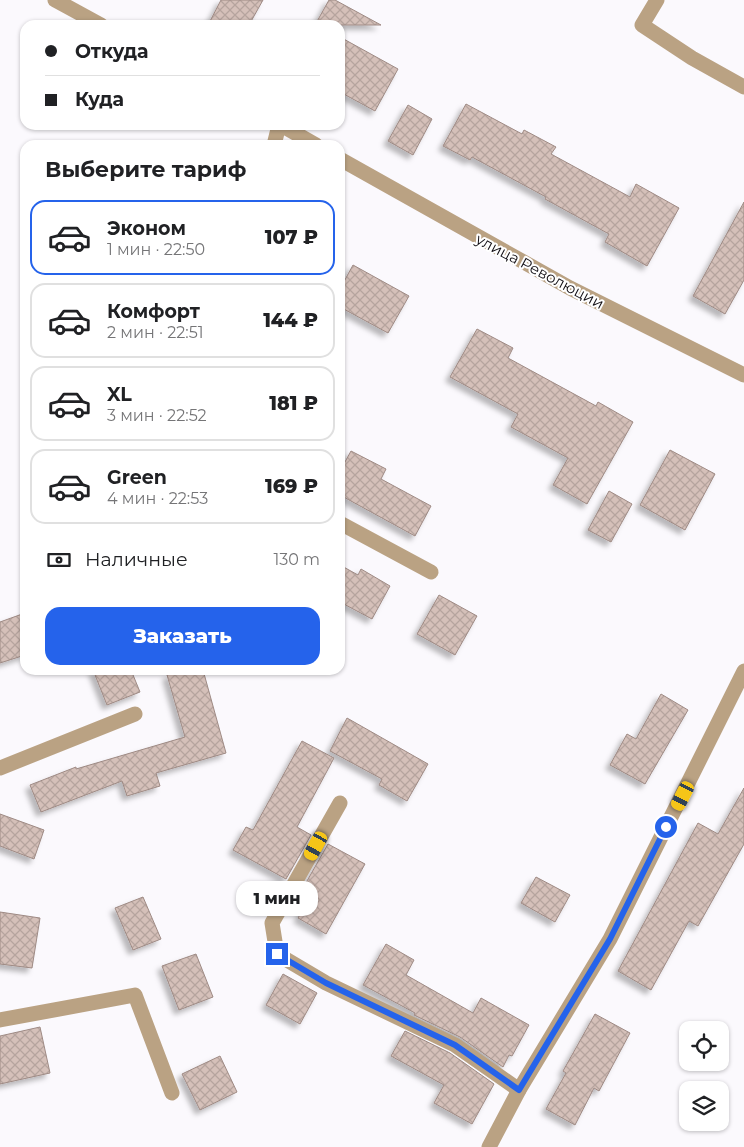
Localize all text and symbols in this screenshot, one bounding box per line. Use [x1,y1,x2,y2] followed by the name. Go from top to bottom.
[75,40,149,63] text: Откуда
[75,88,124,111] text: Куда
[45,156,246,183] text: Выберите тариф
[47,215,92,260] icon: car
[107,217,186,240] text: Эконом
[265,226,318,249] text: 107 ₽
[472,229,607,313] street label: улица Революции
[107,240,205,259] text: 1 мин · 22:50
[47,298,92,343] icon: car
[107,300,200,323] text: Комфорт
[263,309,318,332] text: 144 ₽
[107,323,204,342] text: 2 мин · 22:51
[47,381,92,426] icon: car
[107,383,132,406] text: XL
[269,392,318,415] text: 181 ₽
[107,406,207,425] text: 3 мин · 22:52
[47,464,92,509] icon: car
[107,466,167,489] text: Green
[265,475,318,498] text: 169 ₽
[107,489,208,508] text: 4 мин · 22:53
[45,546,73,574] icon: cash
[85,548,188,571] text: Наличные
[273,550,320,569] text: 130 m
[45,607,320,665] button: Заказать
[669,779,696,813] car
[655,816,677,838] route start
[302,829,329,863] car
[236,882,318,916] callout: 1 мин
[253,889,301,908] text: 1 мин
[266,943,288,965] route end
[679,1021,729,1131] map controls
[679,1021,729,1071] button: locate
[679,1081,729,1131] button: layers

